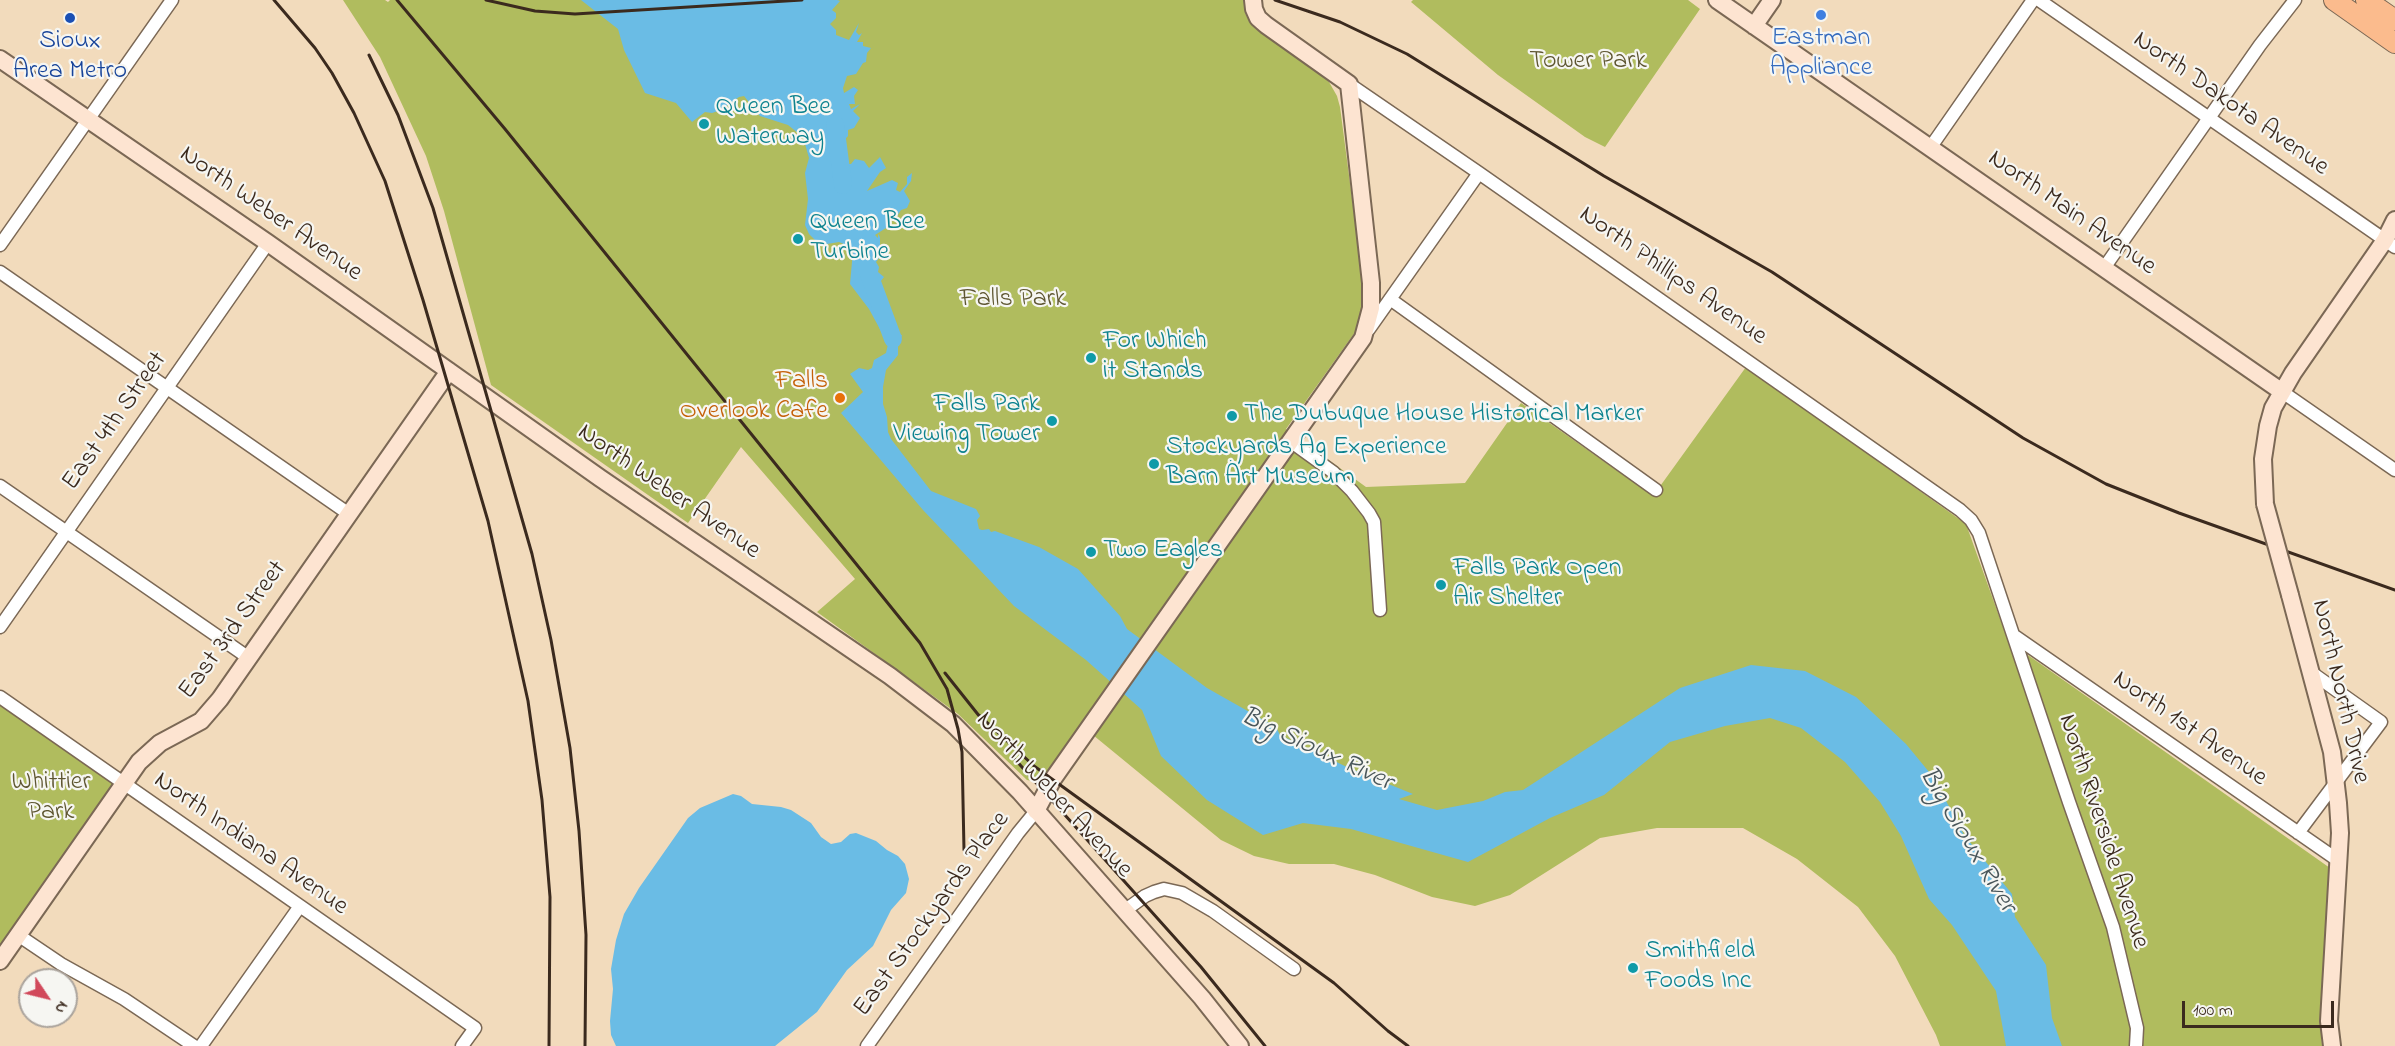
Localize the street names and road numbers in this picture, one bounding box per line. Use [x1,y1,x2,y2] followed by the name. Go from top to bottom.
[2126,26,2334,184] street label: North Dakota Avenue
[173,140,367,290] street label: North Weber Avenue
[1981,144,2161,284] street label: North Main Avenue
[1572,200,1772,354] street label: North Phillips Avenue
[57,347,175,497] street label: East 4th Street
[571,418,765,568] street label: North Weber Avenue
[173,556,295,706] street label: East 3rd Street
[2303,597,2375,787] street label: North North Drive
[2106,665,2272,795] street label: North 1st Avenue
[968,706,1138,886] street label: North Weber Avenue
[2049,711,2155,953] street label: North Riverside Avenue
[147,766,353,924] street label: North Indiana Avenue
[848,806,1018,1024] street label: East Stockyards Place

